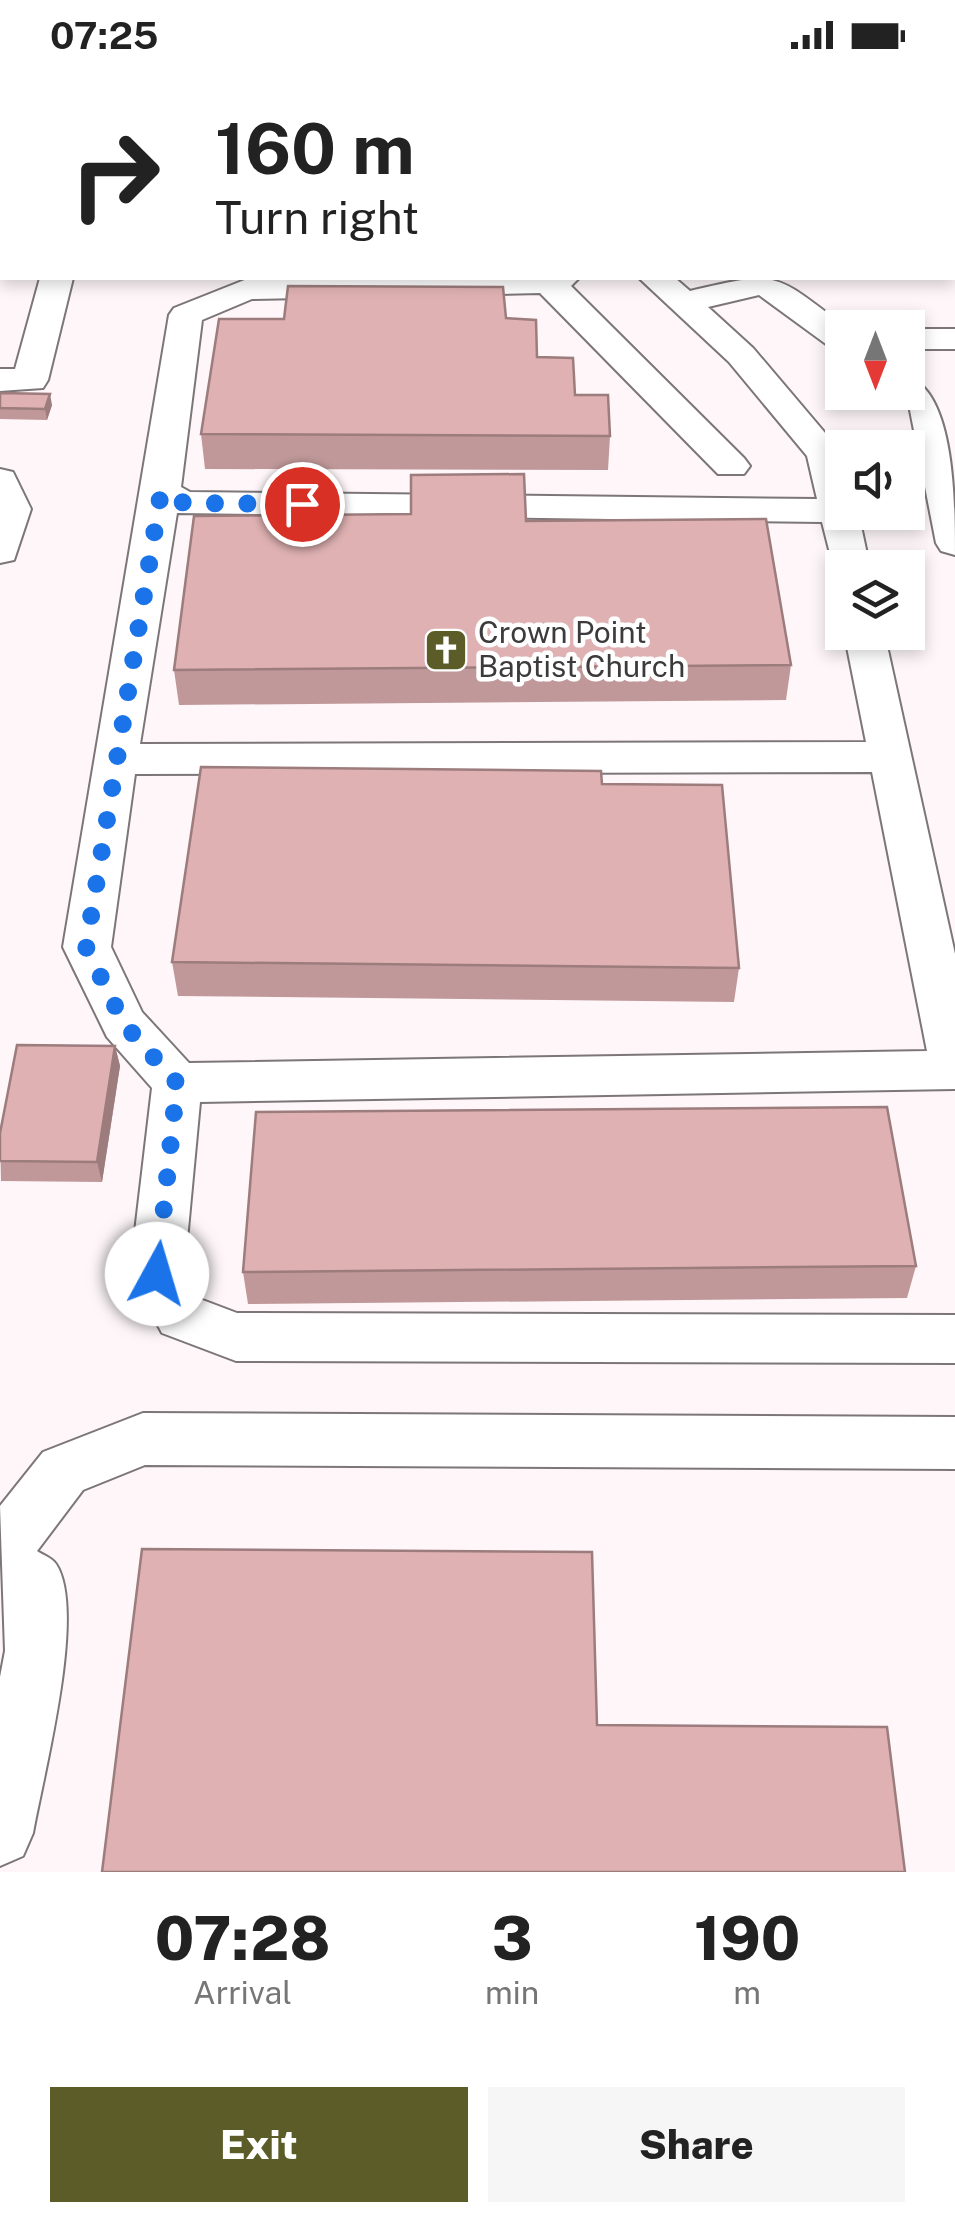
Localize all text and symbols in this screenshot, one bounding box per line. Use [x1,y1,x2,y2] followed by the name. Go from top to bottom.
[50,13,158,58] text: 07:25
[215,107,415,190] text: 160 m
[50,110,180,240] icon: right
[215,191,419,244] text: Turn right
[825,310,925,410] north arrow
[825,310,925,650] map controls
[825,430,925,530] button: sound
[260,462,345,547] pin
[275,477,330,532] icon: arrive
[825,550,925,650] button: layers
[478,614,685,684] place label: Crown Point Baptist Church
[423,627,469,673] church icon: Crown Point Baptist Church
[105,1222,209,1326] position arrow
[155,1903,330,1974] text: 07:28
[492,1903,533,1974] text: 3
[694,1903,800,1974] text: 190
[193,1974,292,2011] text: Arrival
[485,1974,539,2011] text: min
[733,1974,761,2011] text: m
[50,2087,468,2202] button: Exit
[488,2087,905,2202] button: Share

